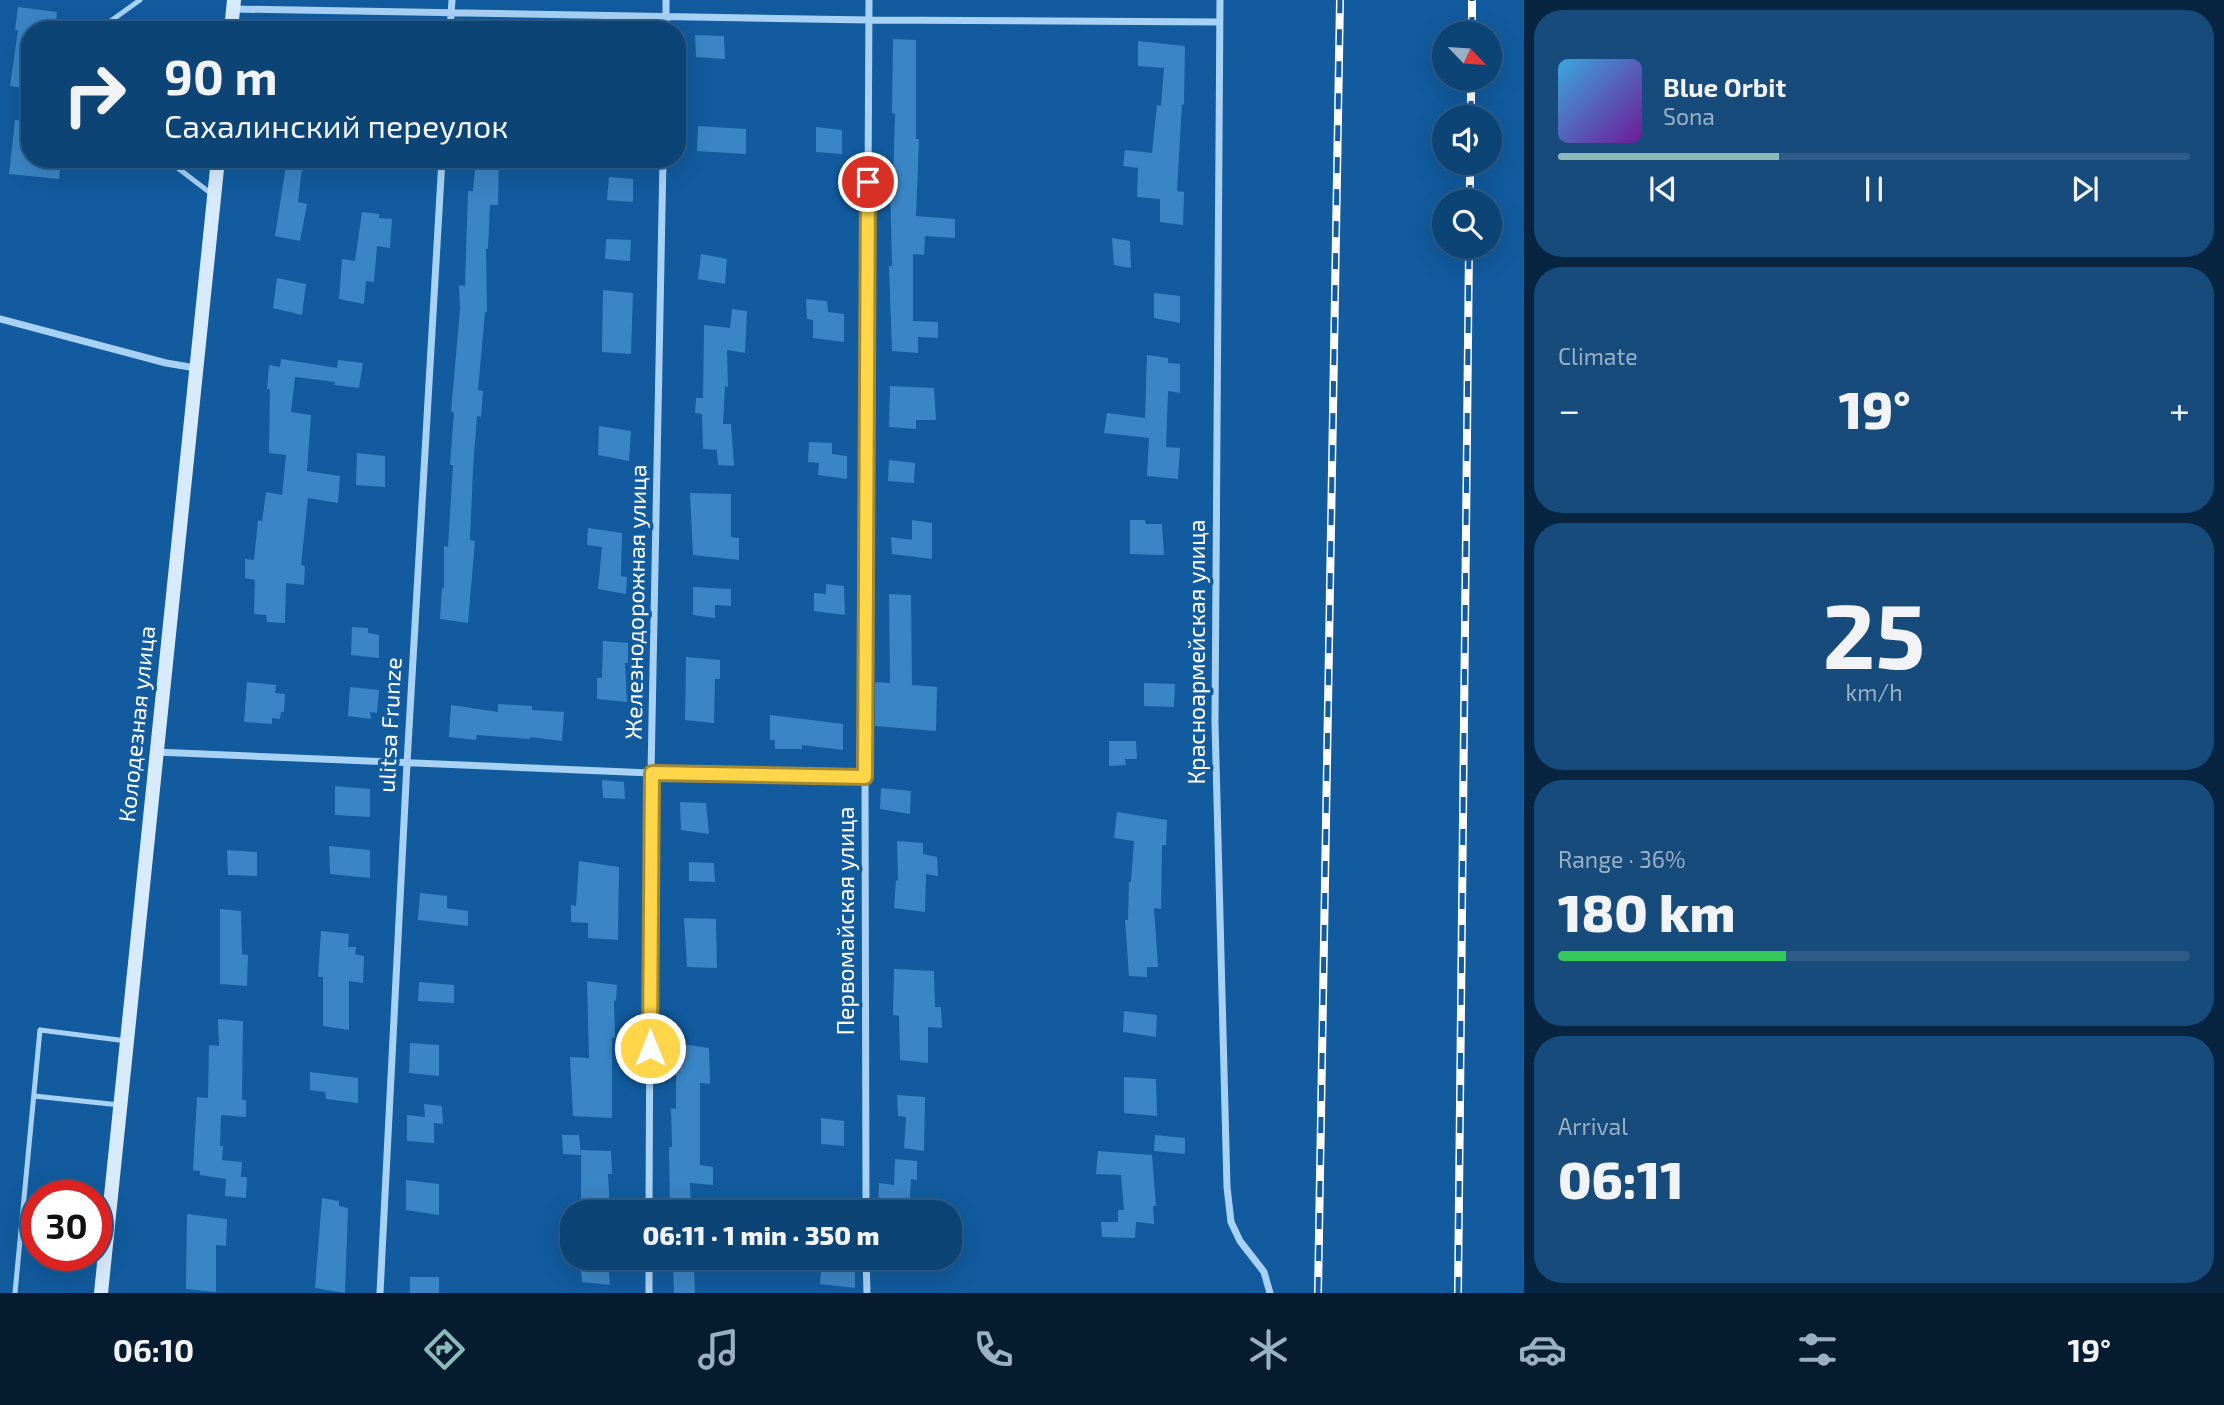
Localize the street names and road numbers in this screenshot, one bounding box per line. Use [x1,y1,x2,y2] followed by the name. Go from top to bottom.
[619,464,652,740] street label: Железнодорожная улица
[1182,519,1211,785] street label: Красноармейская улица
[112,624,161,824] street label: Колодезная улица
[371,657,407,793] street label: ulitsa Frunze
[831,807,860,1035] street label: Первомайская улица

